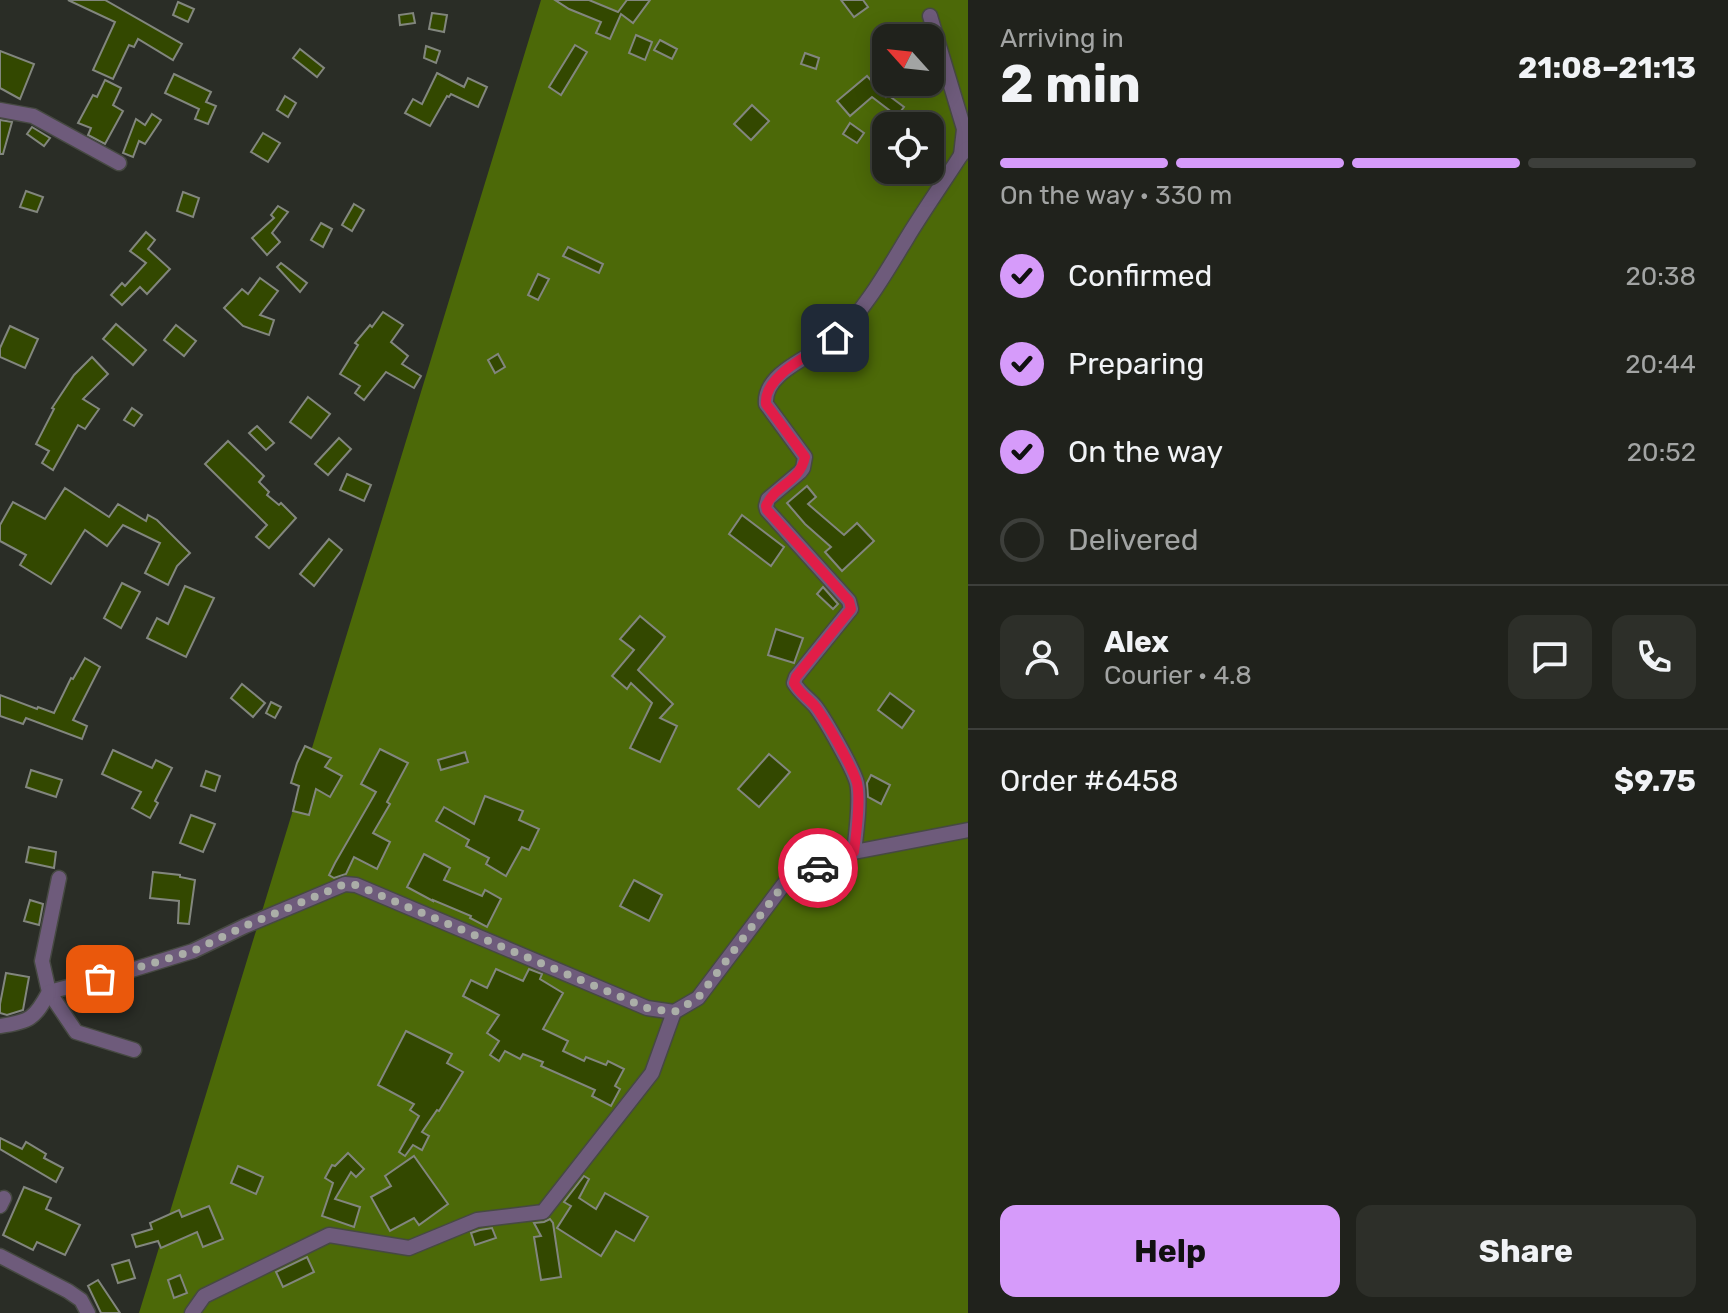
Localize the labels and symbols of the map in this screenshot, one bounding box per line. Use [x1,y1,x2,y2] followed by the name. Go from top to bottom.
[872,24,944,96] north arrow
[801,304,869,372] pin
[778,828,858,908] courier
[66,945,134,1013] pin

